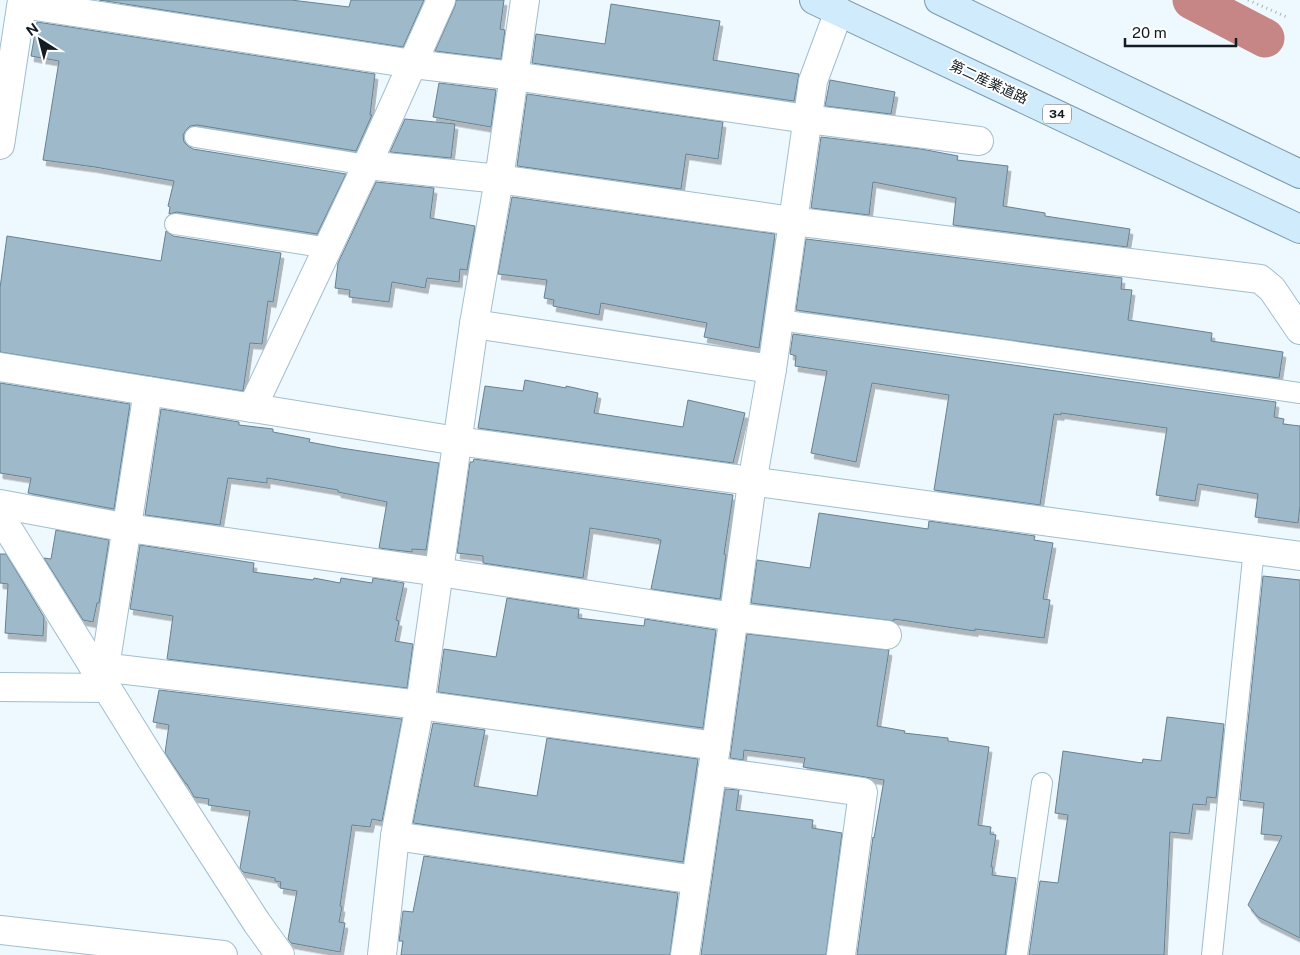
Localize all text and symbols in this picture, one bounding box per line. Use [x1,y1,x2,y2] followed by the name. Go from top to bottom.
[15,15,65,65] north arrow
[1125,15,1236,47] scale bar
[23,20,41,39] text: N
[1132,24,1167,41] text: 20 m
[948,57,1030,107] street label: 第二産業道路
[1043,105,1071,124] road number: 34

